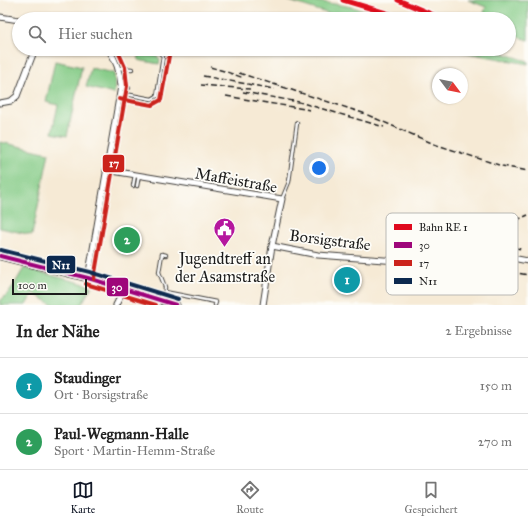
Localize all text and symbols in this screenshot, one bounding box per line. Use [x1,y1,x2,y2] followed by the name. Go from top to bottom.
[12,12,516,56] search box
[26,23,48,45] icon: search
[58,25,133,43] text: Hier suchen
[432,68,468,104] north arrow
[102,154,125,173] line badge: 17
[109,157,119,170] text: 17
[309,158,329,178] your location
[193,163,279,197] street label: Maffeistraße
[386,213,518,295] legend
[212,215,238,248] public building icon: Jugendtreff an der Asamstraße
[419,221,468,234] text: Bahn RE 1
[114,225,140,255] pin: 2
[288,226,372,255] street label: Borsigstraße
[419,239,430,252] text: 30
[175,249,275,286] place label: Jugendtreff an der Asamstraße
[46,255,76,274] line badge: N11
[419,257,429,270] text: 17
[52,259,71,272] text: N11
[334,265,360,295] pin: 1
[419,275,437,288] text: N11
[12,277,87,296] scale bar
[106,277,129,297] line badge: 30
[18,279,47,292] text: 100 m
[112,281,123,295] text: 30
[16,321,100,342] text: In der Nähe
[445,323,512,339] text: 2 Ergebnisse
[54,369,121,387] text: Staudinger
[26,378,32,394] text: 1
[480,378,512,394] text: 150 m
[54,387,148,403] text: Ort · Borsigstraße
[54,425,189,443] text: Paul-Wegmann-Halle
[26,434,32,450] text: 2
[478,434,512,450] text: 270 m
[54,443,215,459] text: Sport · Martin-Hemm-Straße
[70,479,95,516] tab: Karte
[236,479,264,516] tab: Route
[405,479,458,516] tab: Gespeichert

